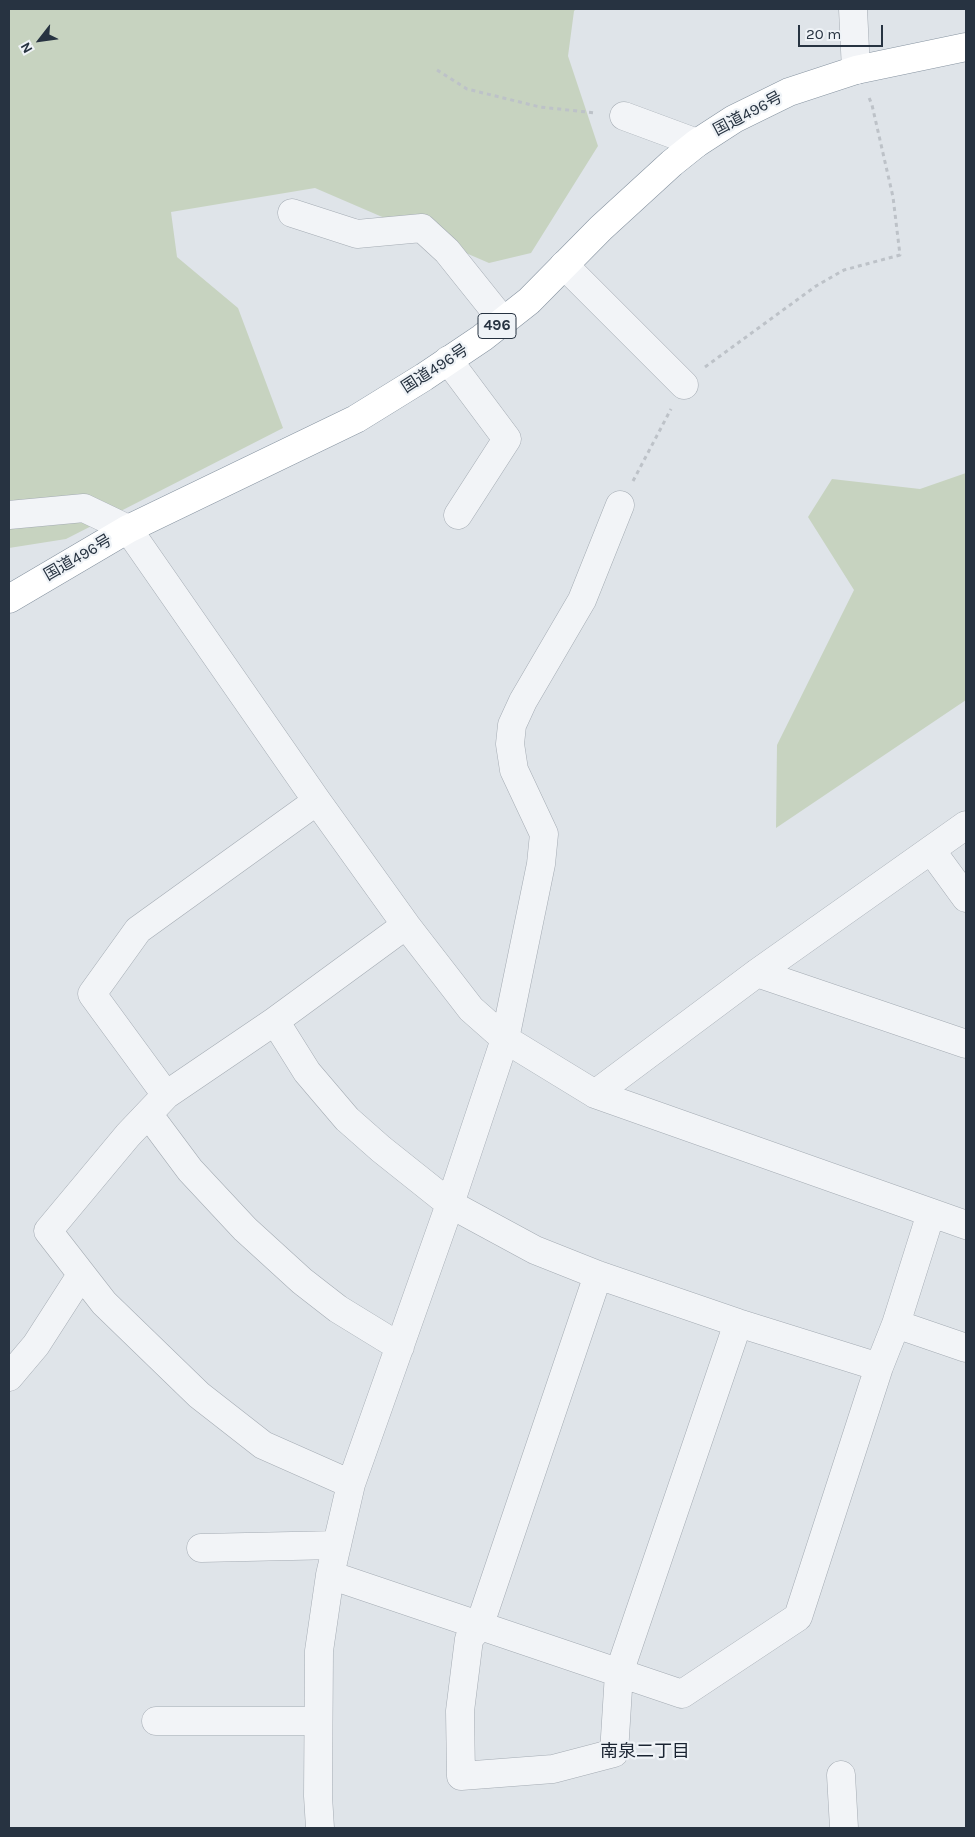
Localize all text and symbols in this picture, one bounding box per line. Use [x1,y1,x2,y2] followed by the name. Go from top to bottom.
[15,15,65,65] north arrow
[800,15,885,47] scale bar
[806,25,841,43] text: 20 m
[17,39,36,56] text: N
[710,88,786,140] street label: 国道496号
[478,314,516,338] road number: 496
[398,340,472,398] street label: 国道496号
[41,531,115,585] street label: 国道496号
[600,1741,690,1763] district label: 南泉二丁目

